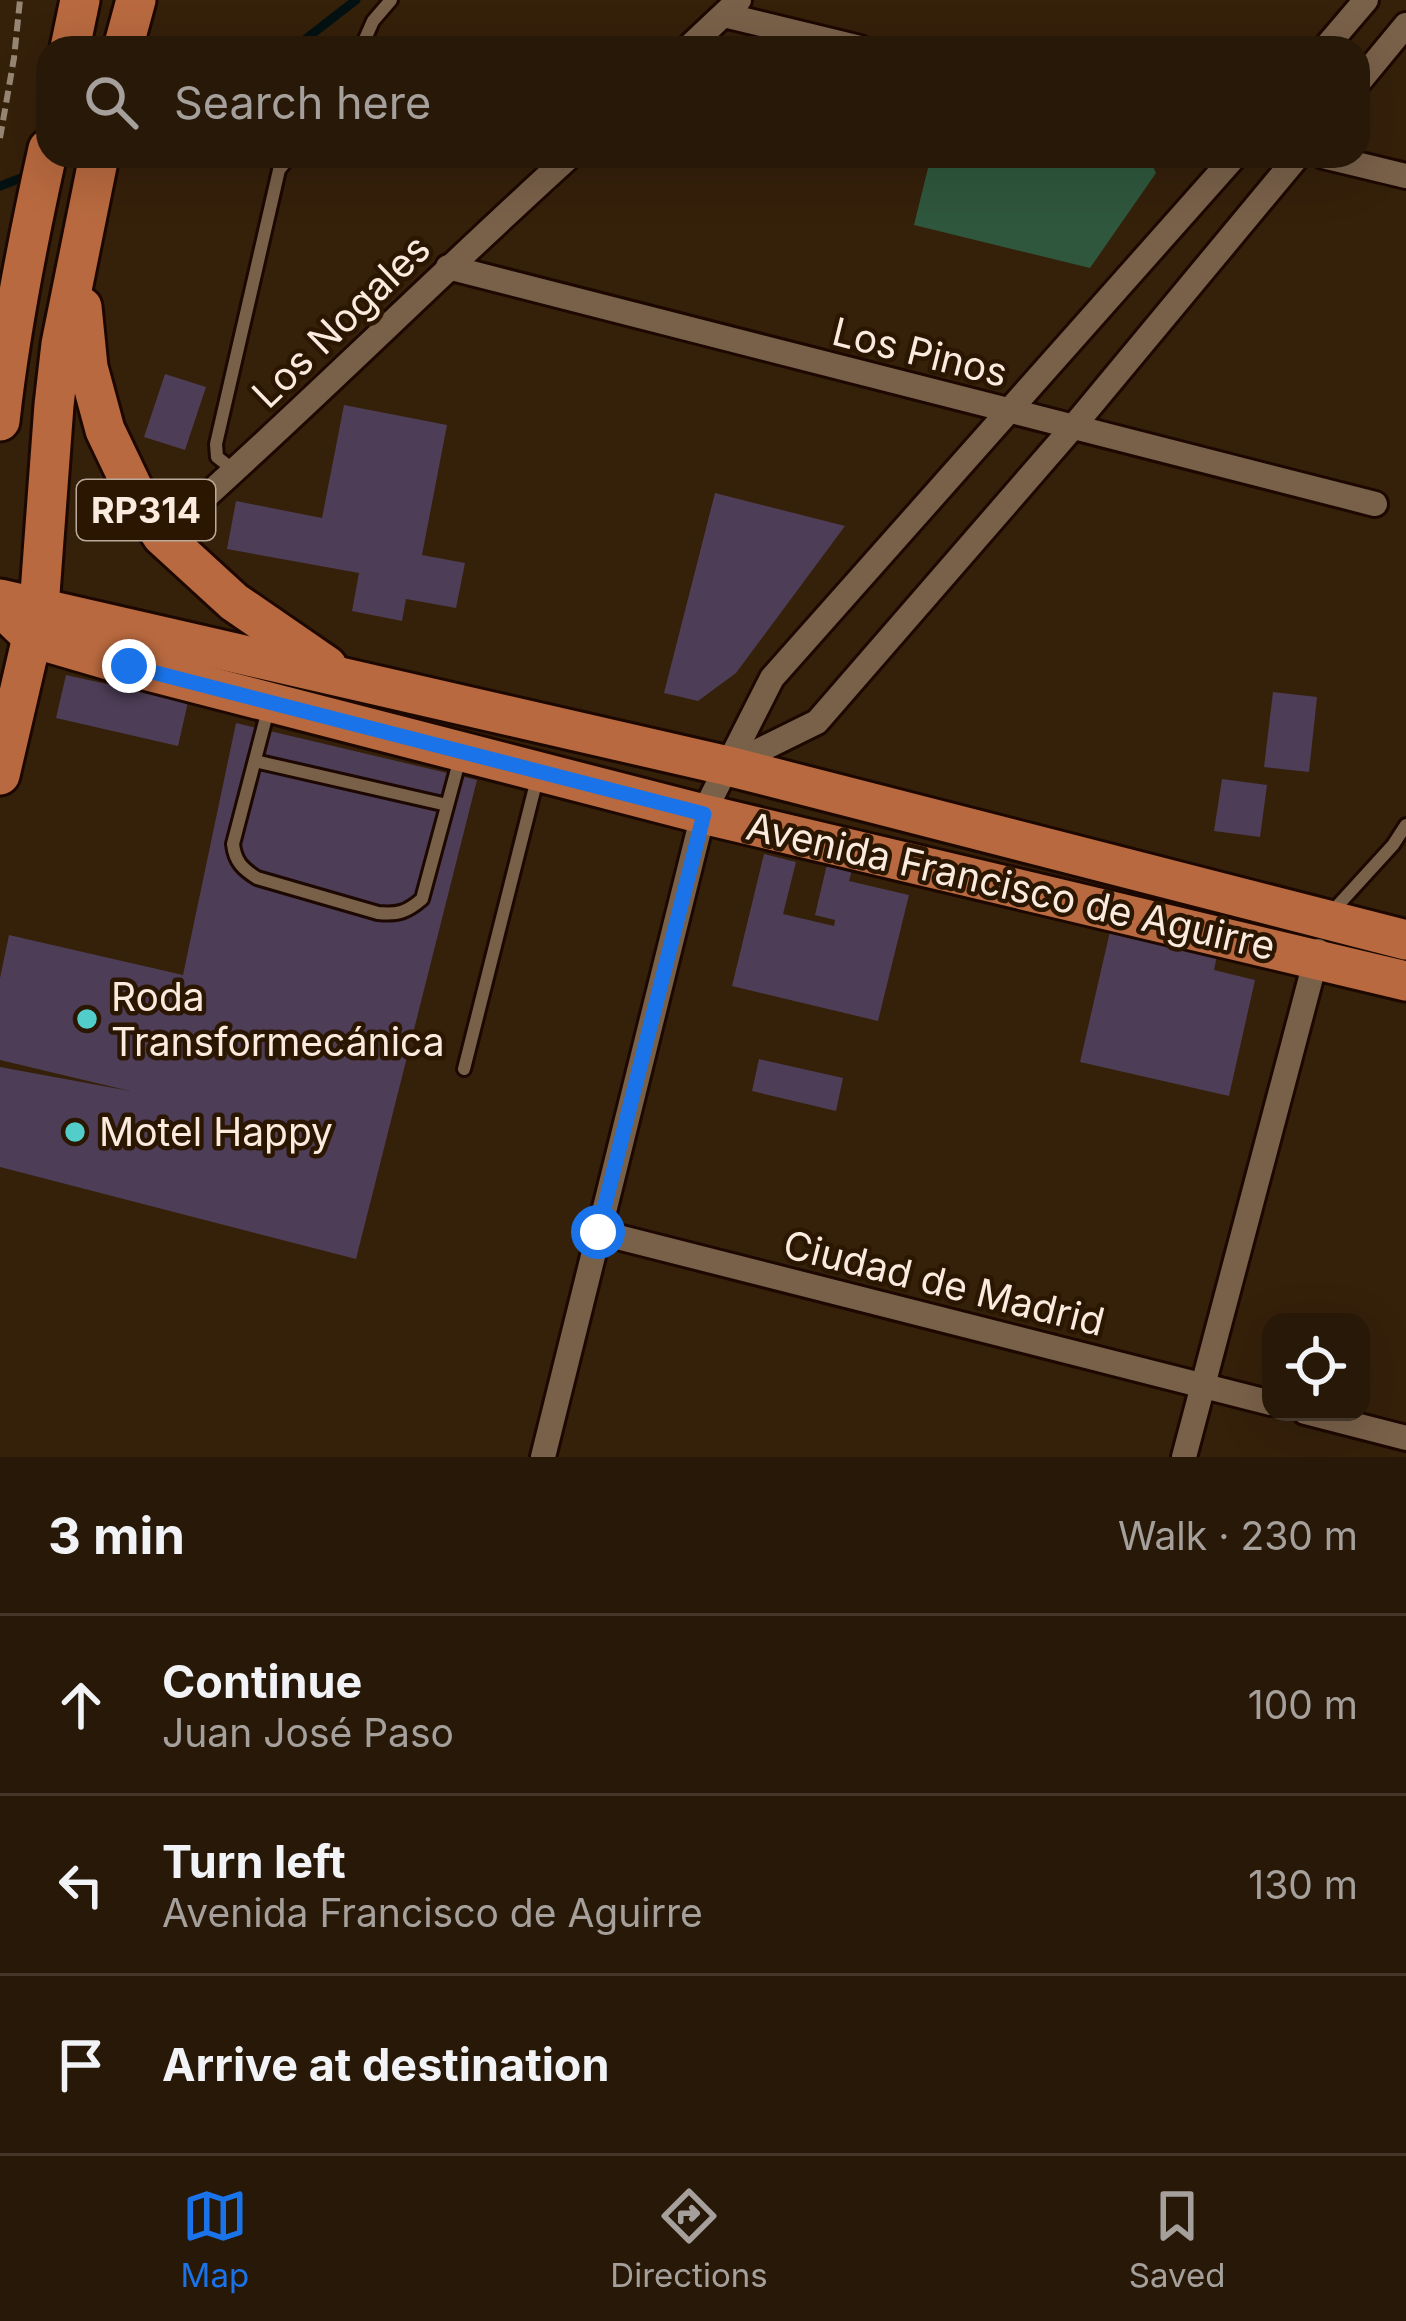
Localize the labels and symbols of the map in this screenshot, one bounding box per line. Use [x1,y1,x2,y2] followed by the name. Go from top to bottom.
[242,224,439,417] street label: Los Nogales
[828,307,1012,396] street label: Los Pinos
[77,480,215,540] road number: RP314
[102,639,156,693] route end
[742,802,1280,969] street label: Avenida Francisco de Aguirre
[111,973,445,1065] place label: Roda Transformecánica
[74,1006,100,1032] marker: Roda Transformecánica
[99,1108,333,1155] place label: Motel Happy
[62,1119,88,1145] marker: Motel Happy
[571,1205,625,1259] route start
[779,1220,1109,1345] street label: Ciudad de Madrid

